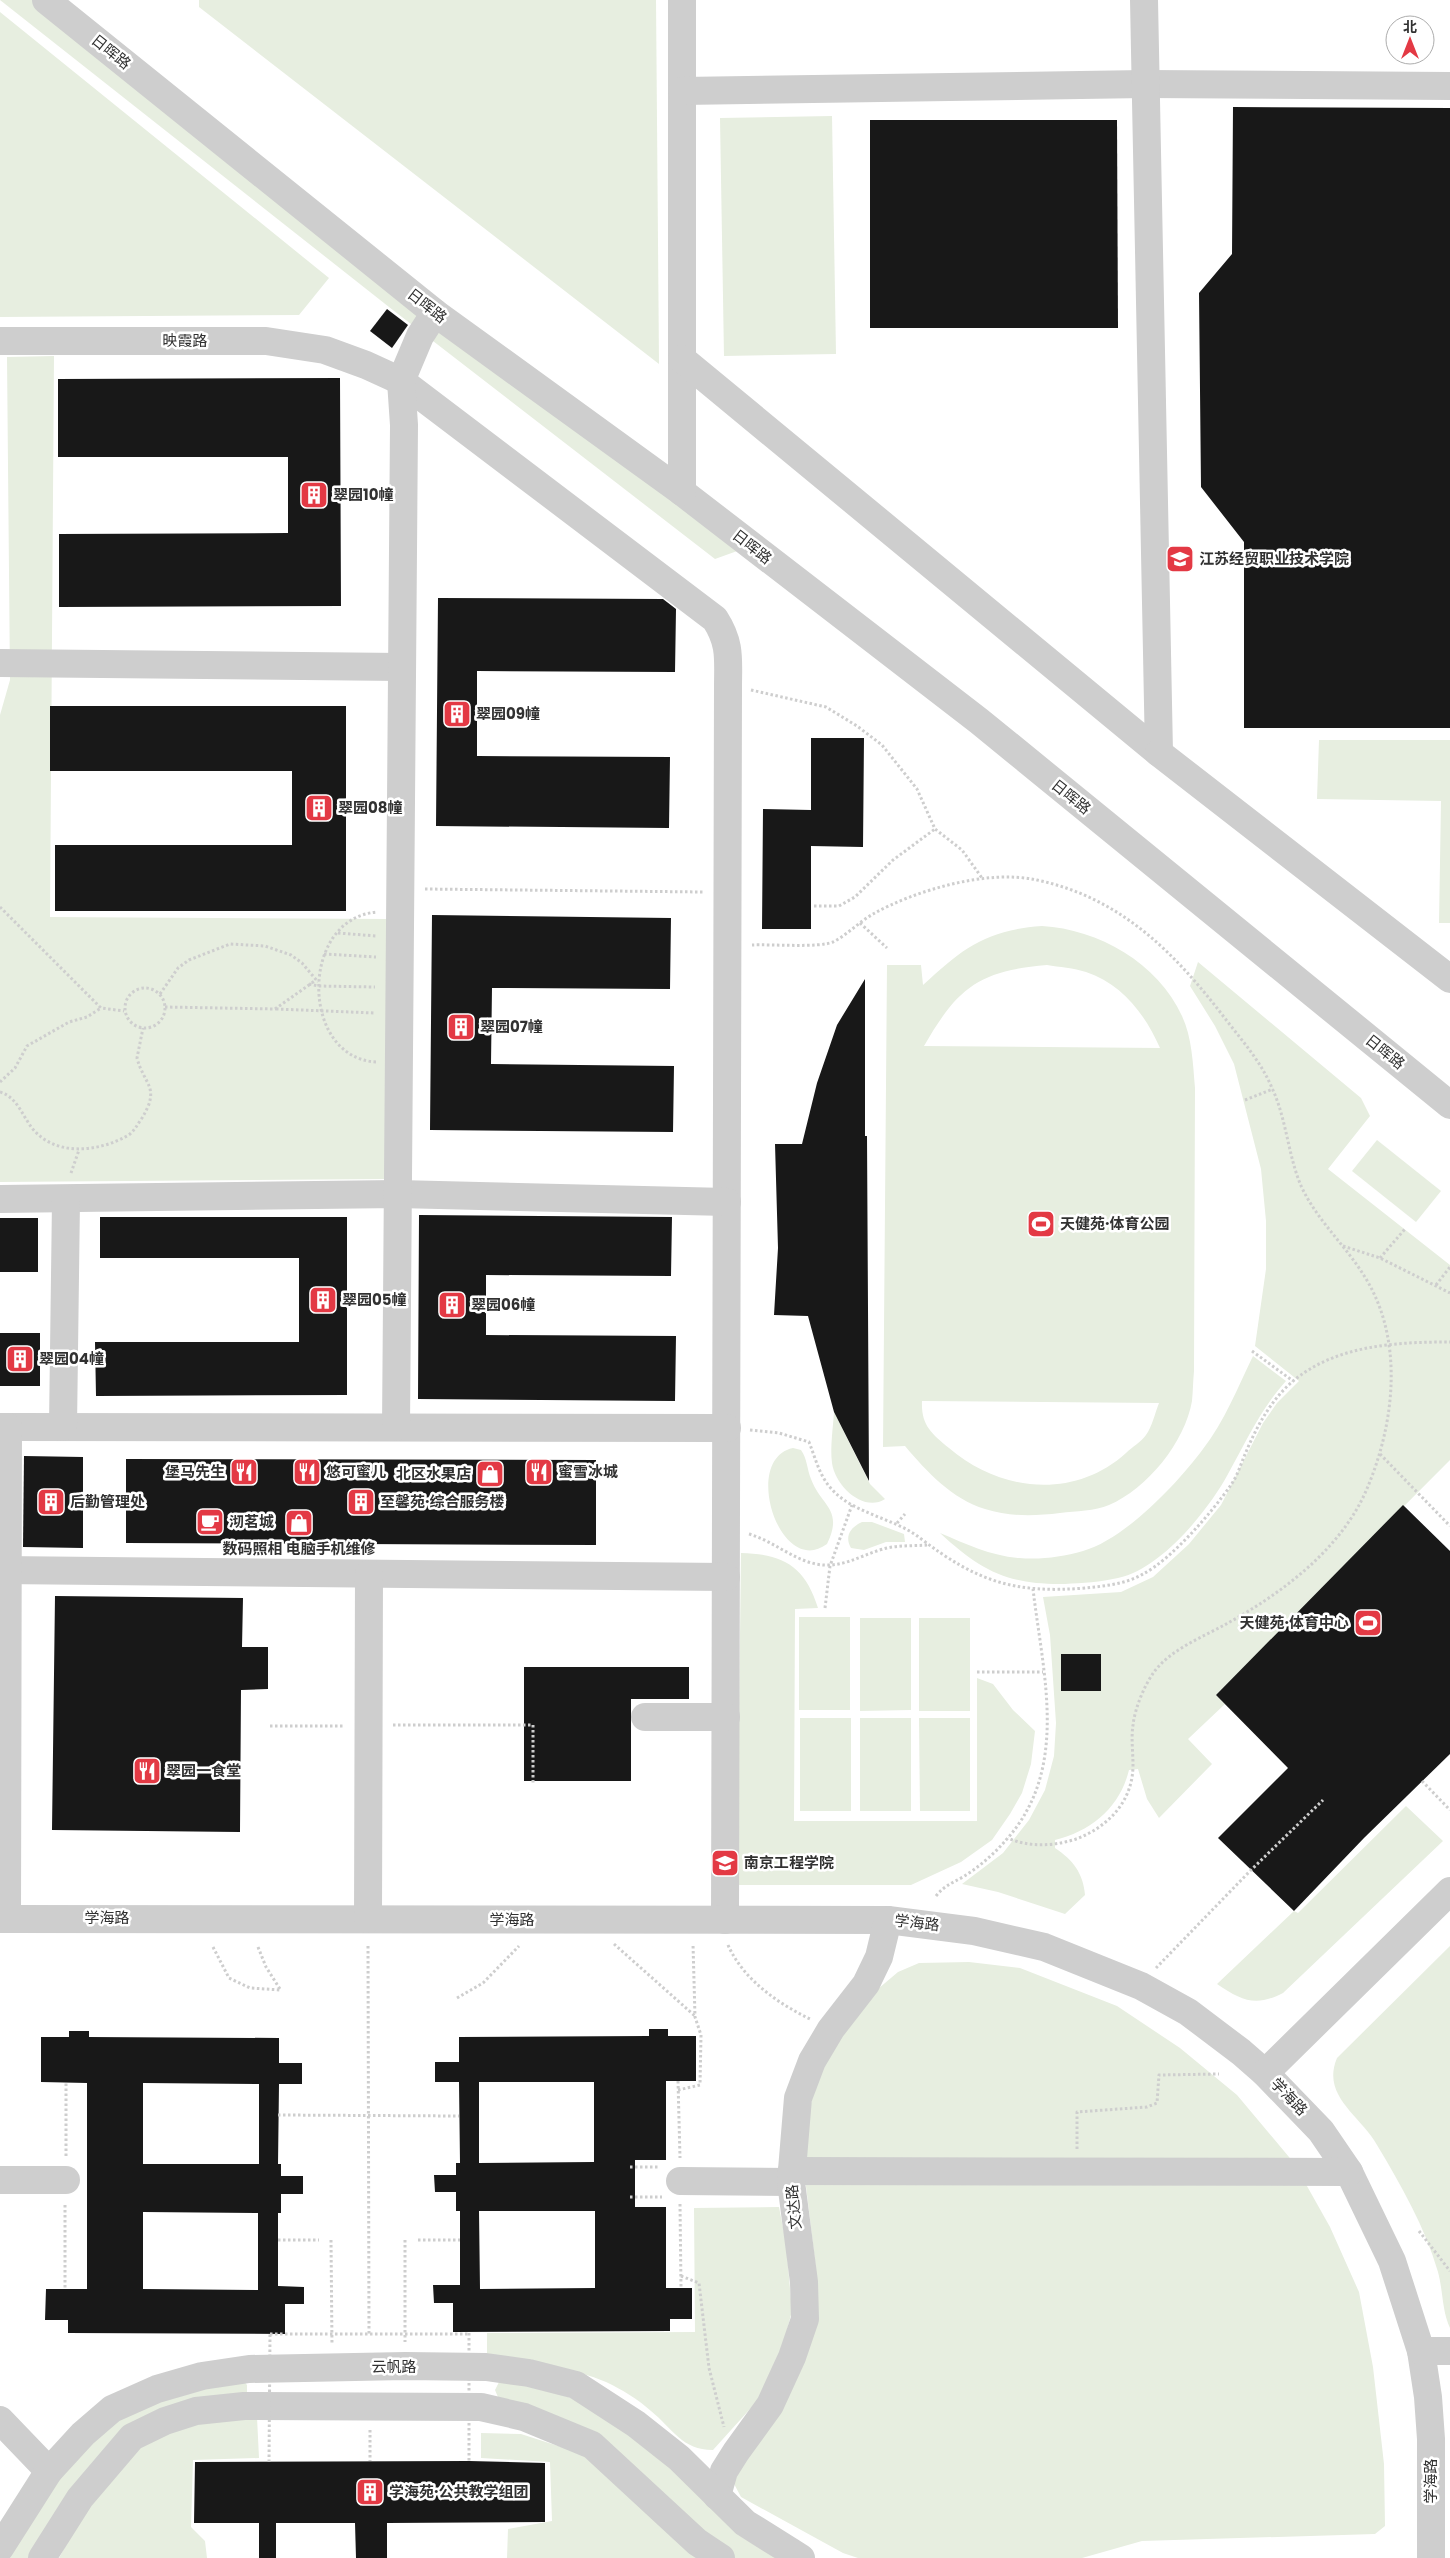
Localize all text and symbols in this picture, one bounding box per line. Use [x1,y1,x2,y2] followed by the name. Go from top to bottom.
[1385,15,1435,65] north arrow
[1403,17,1417,37] text: 北
[87,29,135,74] street label: 日晖路
[403,283,452,328] street label: 日晖路
[162,330,208,351] street label: 映霞路
[299,480,329,510] building icon: 翠园10幢
[333,484,393,505] place label: 翠园10幢
[728,524,777,569] street label: 日晖路
[1165,544,1195,574] school or university icon: 江苏经贸职业技术学院
[1199,548,1349,569] place label: 江苏经贸职业技术学院
[442,699,472,729] building icon: 翠园09幢
[476,703,540,724] place label: 翠园09幢
[1047,774,1095,819] street label: 日晖路
[304,793,334,823] building icon: 翠园08幢
[338,797,403,818] place label: 翠园08幢
[446,1012,476,1042] building icon: 翠园07幢
[480,1016,543,1037] place label: 翠园07幢
[1361,1029,1409,1074] street label: 日晖路
[1026,1209,1056,1239] sports icon: 天健苑·体育公园
[1060,1213,1170,1234] place label: 天健苑·体育公园
[308,1285,338,1315] building icon: 翠园05幢
[342,1289,407,1310] place label: 翠园05幢
[437,1290,467,1320] building icon: 翠园06幢
[471,1294,535,1315] place label: 翠园06幢
[5,1344,35,1374] building icon: 翠园04幢
[39,1348,104,1369] place label: 翠园04幢
[229,1457,259,1487] restaurant icon: 堡马先生
[292,1457,322,1487] restaurant icon: 悠可蜜儿
[524,1457,554,1487] restaurant icon: 蜜雪冰城
[475,1459,505,1489] shop icon: 北区水果店
[165,1461,225,1482] place label: 堡马先生
[326,1461,386,1482] place label: 悠可蜜儿
[558,1461,618,1482] place label: 蜜雪冰城
[396,1463,471,1484] place label: 北区水果店
[36,1487,66,1517] building icon: 后勤管理处
[346,1487,376,1517] building icon: 至馨苑·综合服务楼
[70,1491,145,1512] place label: 后勤管理处
[380,1491,505,1512] place label: 至馨苑·综合服务楼
[195,1507,225,1537] cafe icon: 沏茗城
[284,1508,314,1538] shop icon: 数码照相 电脑手机维修
[229,1511,274,1532] place label: 沏茗城
[222,1538,376,1559] place label: 数码照相 电脑手机维修
[1353,1608,1383,1638] sports icon: 天健苑·体育中心
[1240,1612,1349,1633] place label: 天健苑·体育中心
[132,1756,162,1786] restaurant icon: 翠园一食堂
[166,1760,241,1781] place label: 翠园一食堂
[710,1848,740,1878] school or university icon: 南京工程学院
[744,1852,834,1873] place label: 南京工程学院
[84,1907,130,1928] street label: 学海路
[489,1909,535,1930] street label: 学海路
[894,1910,941,1935] street label: 学海路
[1266,2073,1313,2120] street label: 学海路
[781,2184,806,2230] street label: 文达路
[371,2356,417,2377] street label: 云帆路
[1420,2458,1441,2504] street label: 学海路
[355,2477,385,2507] building icon: 学海苑·公共教学组团
[389,2481,529,2502] place label: 学海苑·公共教学组团

